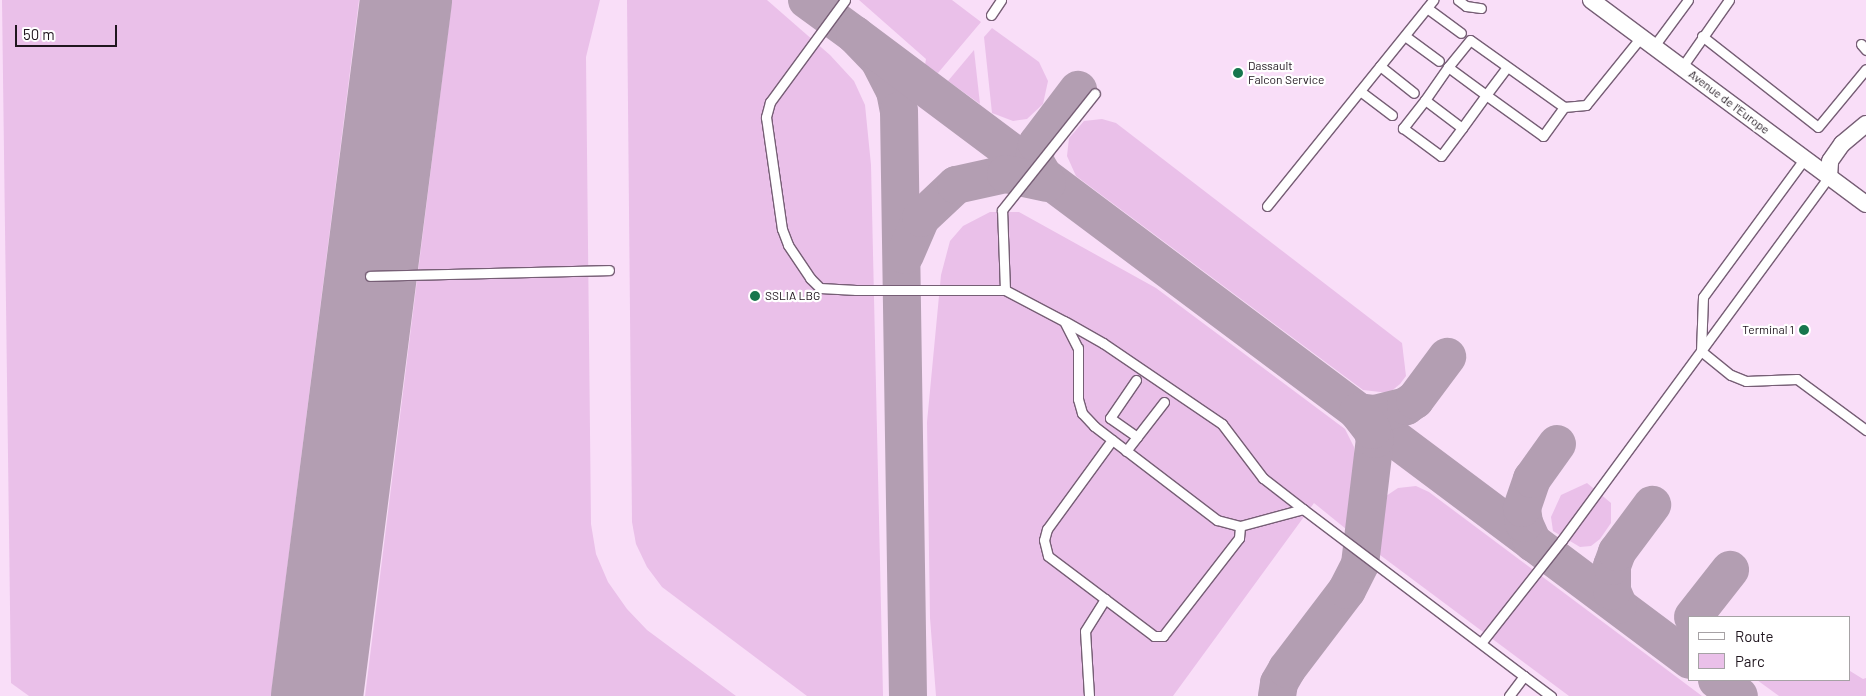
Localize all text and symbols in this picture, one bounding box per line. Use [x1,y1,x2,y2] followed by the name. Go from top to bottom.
[18,15,120,47] scale bar
[23,25,55,43] text: 50 m
[1248,59,1324,87] place label: Dassault Falcon Service
[1232,67,1244,79] marker: Dassault Falcon Service
[1686,67,1772,137] street label: Avenue de l'Europe
[765,289,820,303] place label: SSLIA LBG
[749,290,761,302] marker: SSLIA LBG
[1742,323,1794,337] place label: Terminal 1
[1798,324,1810,336] marker: Terminal 1
[1688,616,1851,681] legend
[1735,627,1774,645] text: Route
[1735,652,1765,670] text: Parc

